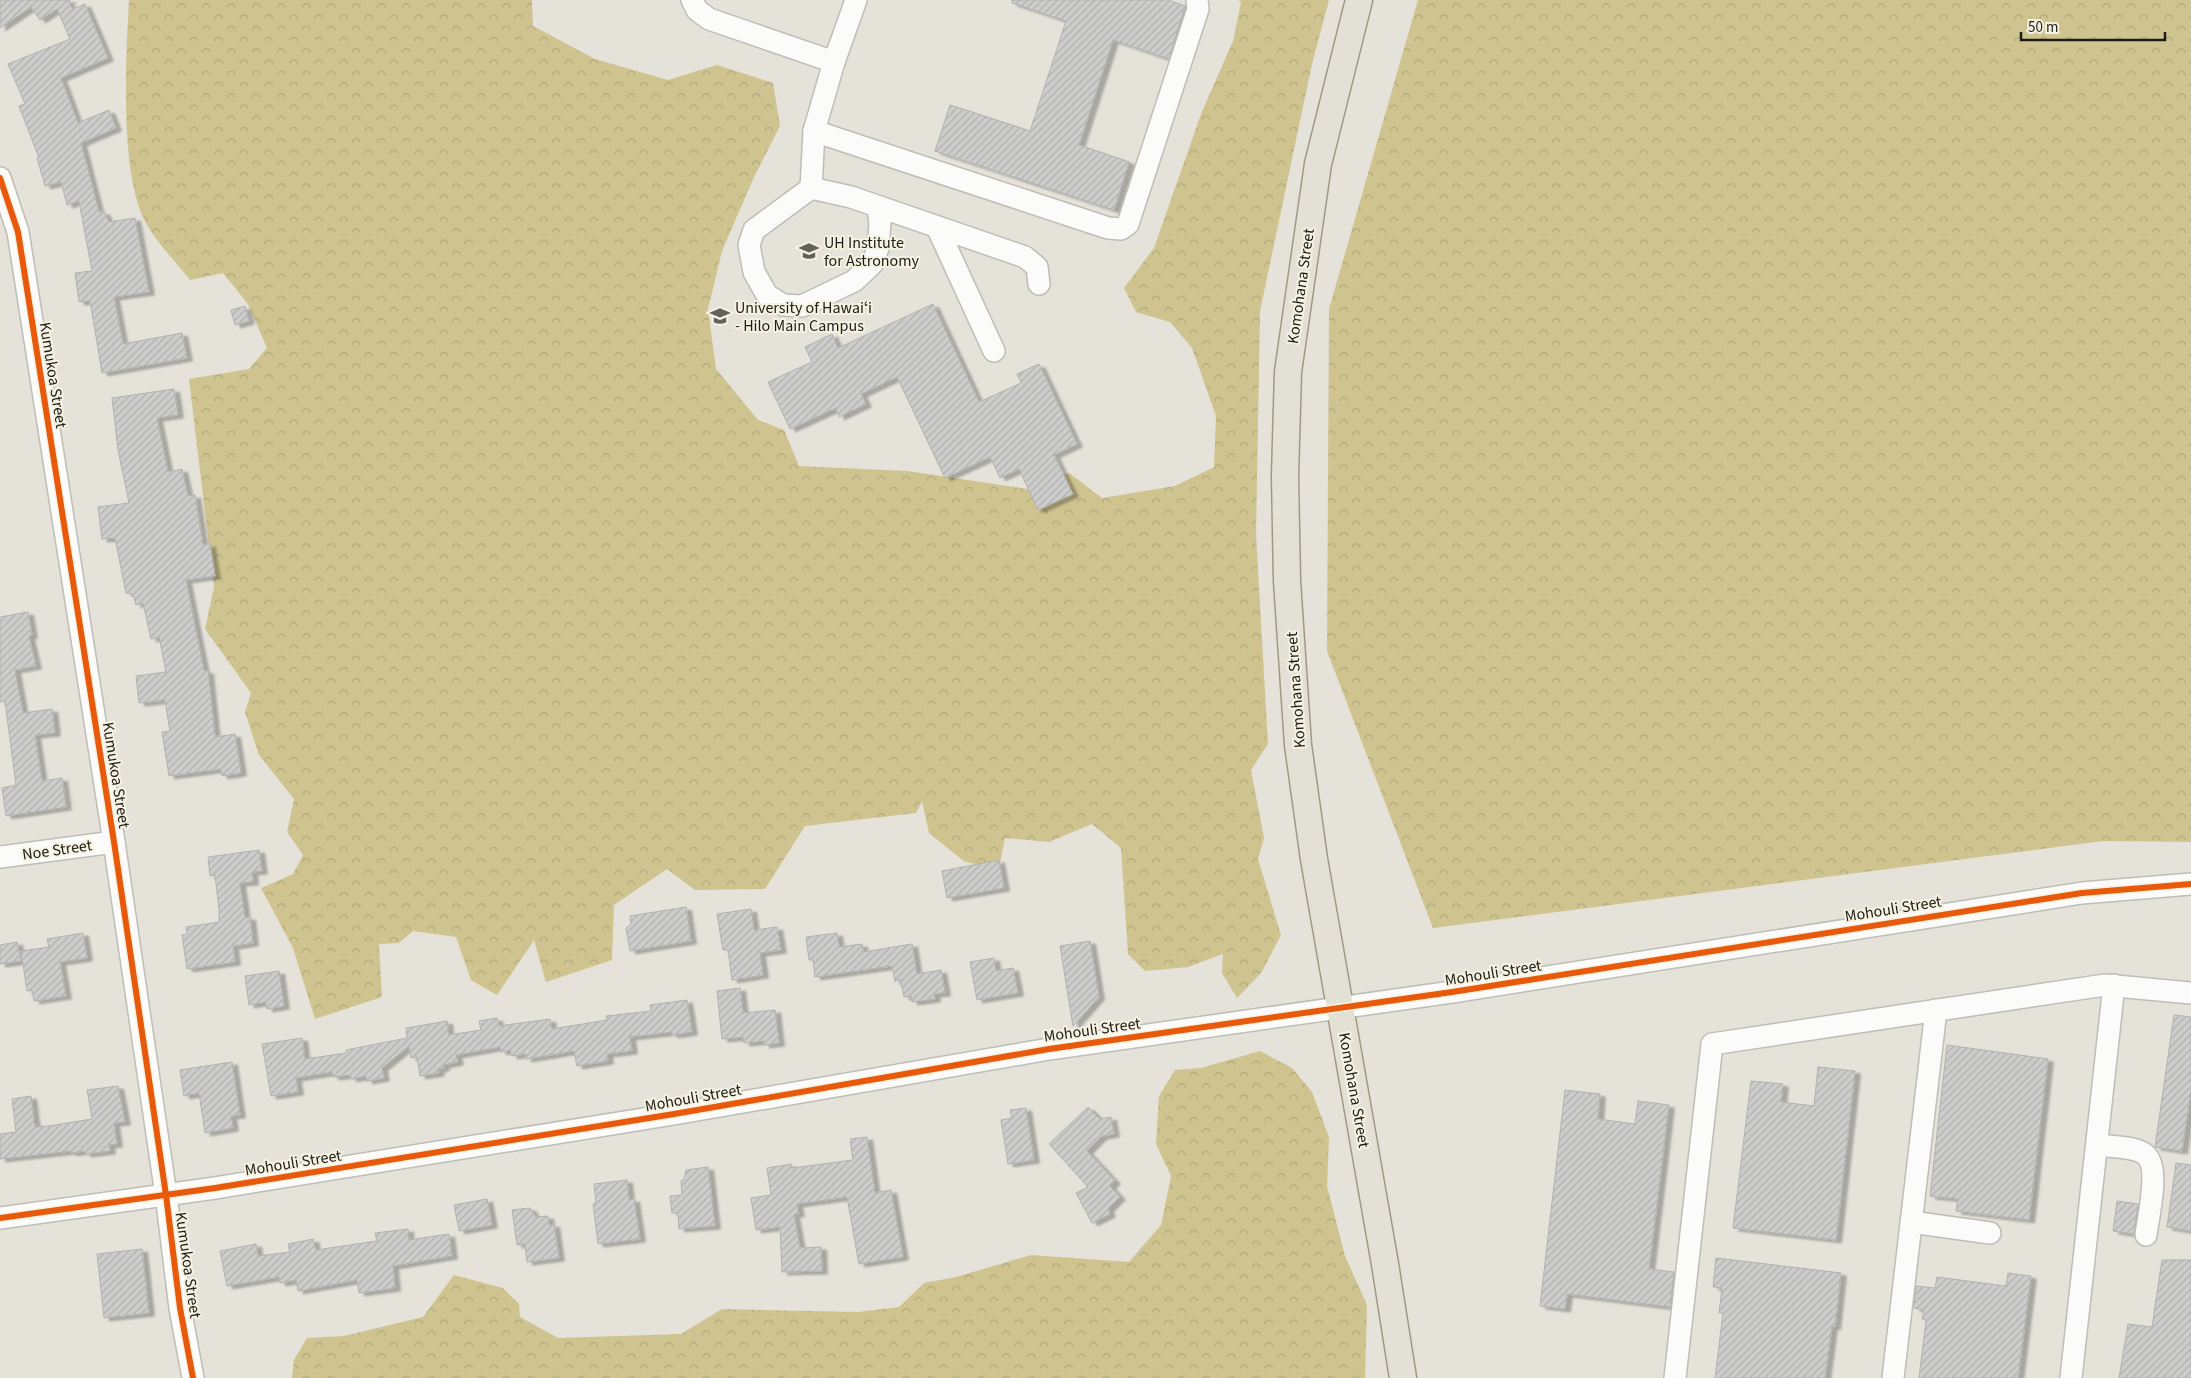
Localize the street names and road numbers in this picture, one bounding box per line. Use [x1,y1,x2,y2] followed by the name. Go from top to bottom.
[1282,226,1320,345] street label: Komohana Street
[34,321,72,430] street label: Kumukoa Street
[1281,630,1311,749] street label: Komohana Street
[97,721,135,830] street label: Kumukoa Street
[21,834,94,866] street label: Noe Street
[1843,890,1944,927] street label: Mohouli Street
[1443,954,1544,991] street label: Mohouli Street
[1042,1012,1143,1048] street label: Mohouli Street
[1333,1031,1375,1150] street label: Komohana Street
[643,1079,744,1117] street label: Mohouli Street
[243,1144,344,1181] street label: Mohouli Street
[170,1211,206,1320] street label: Kumukoa Street

